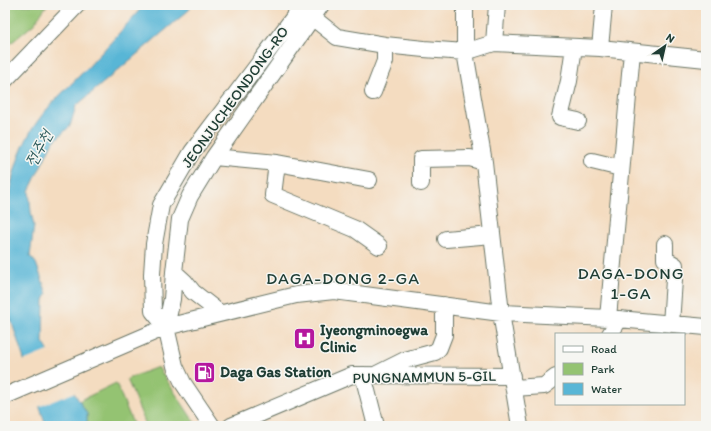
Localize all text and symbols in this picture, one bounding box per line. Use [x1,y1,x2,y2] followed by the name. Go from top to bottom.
[178,23,292,171] street label: JEONJUCHEONDONG-RO
[645,26,685,66] north arrow
[664,31,677,46] text: N
[21,125,57,170] water label: 전주천
[578,263,684,303] district label: DAGA-DONG 1-GA
[266,268,420,288] district label: DAGA-DONG 2-GA
[320,321,428,356] place label: Iyeongminoegwa Clinic
[292,326,318,352] hospital icon: Iyeongminoegwa Clinic
[555,333,685,405] legend
[591,342,617,356] text: Road
[191,359,217,385] fuel station icon: Daga Gas Station
[591,362,615,376] text: Park
[220,363,332,382] place label: Daga Gas Station
[352,367,496,387] street label: PUNGNAMMUN 5-GIL
[591,382,622,396] text: Water

